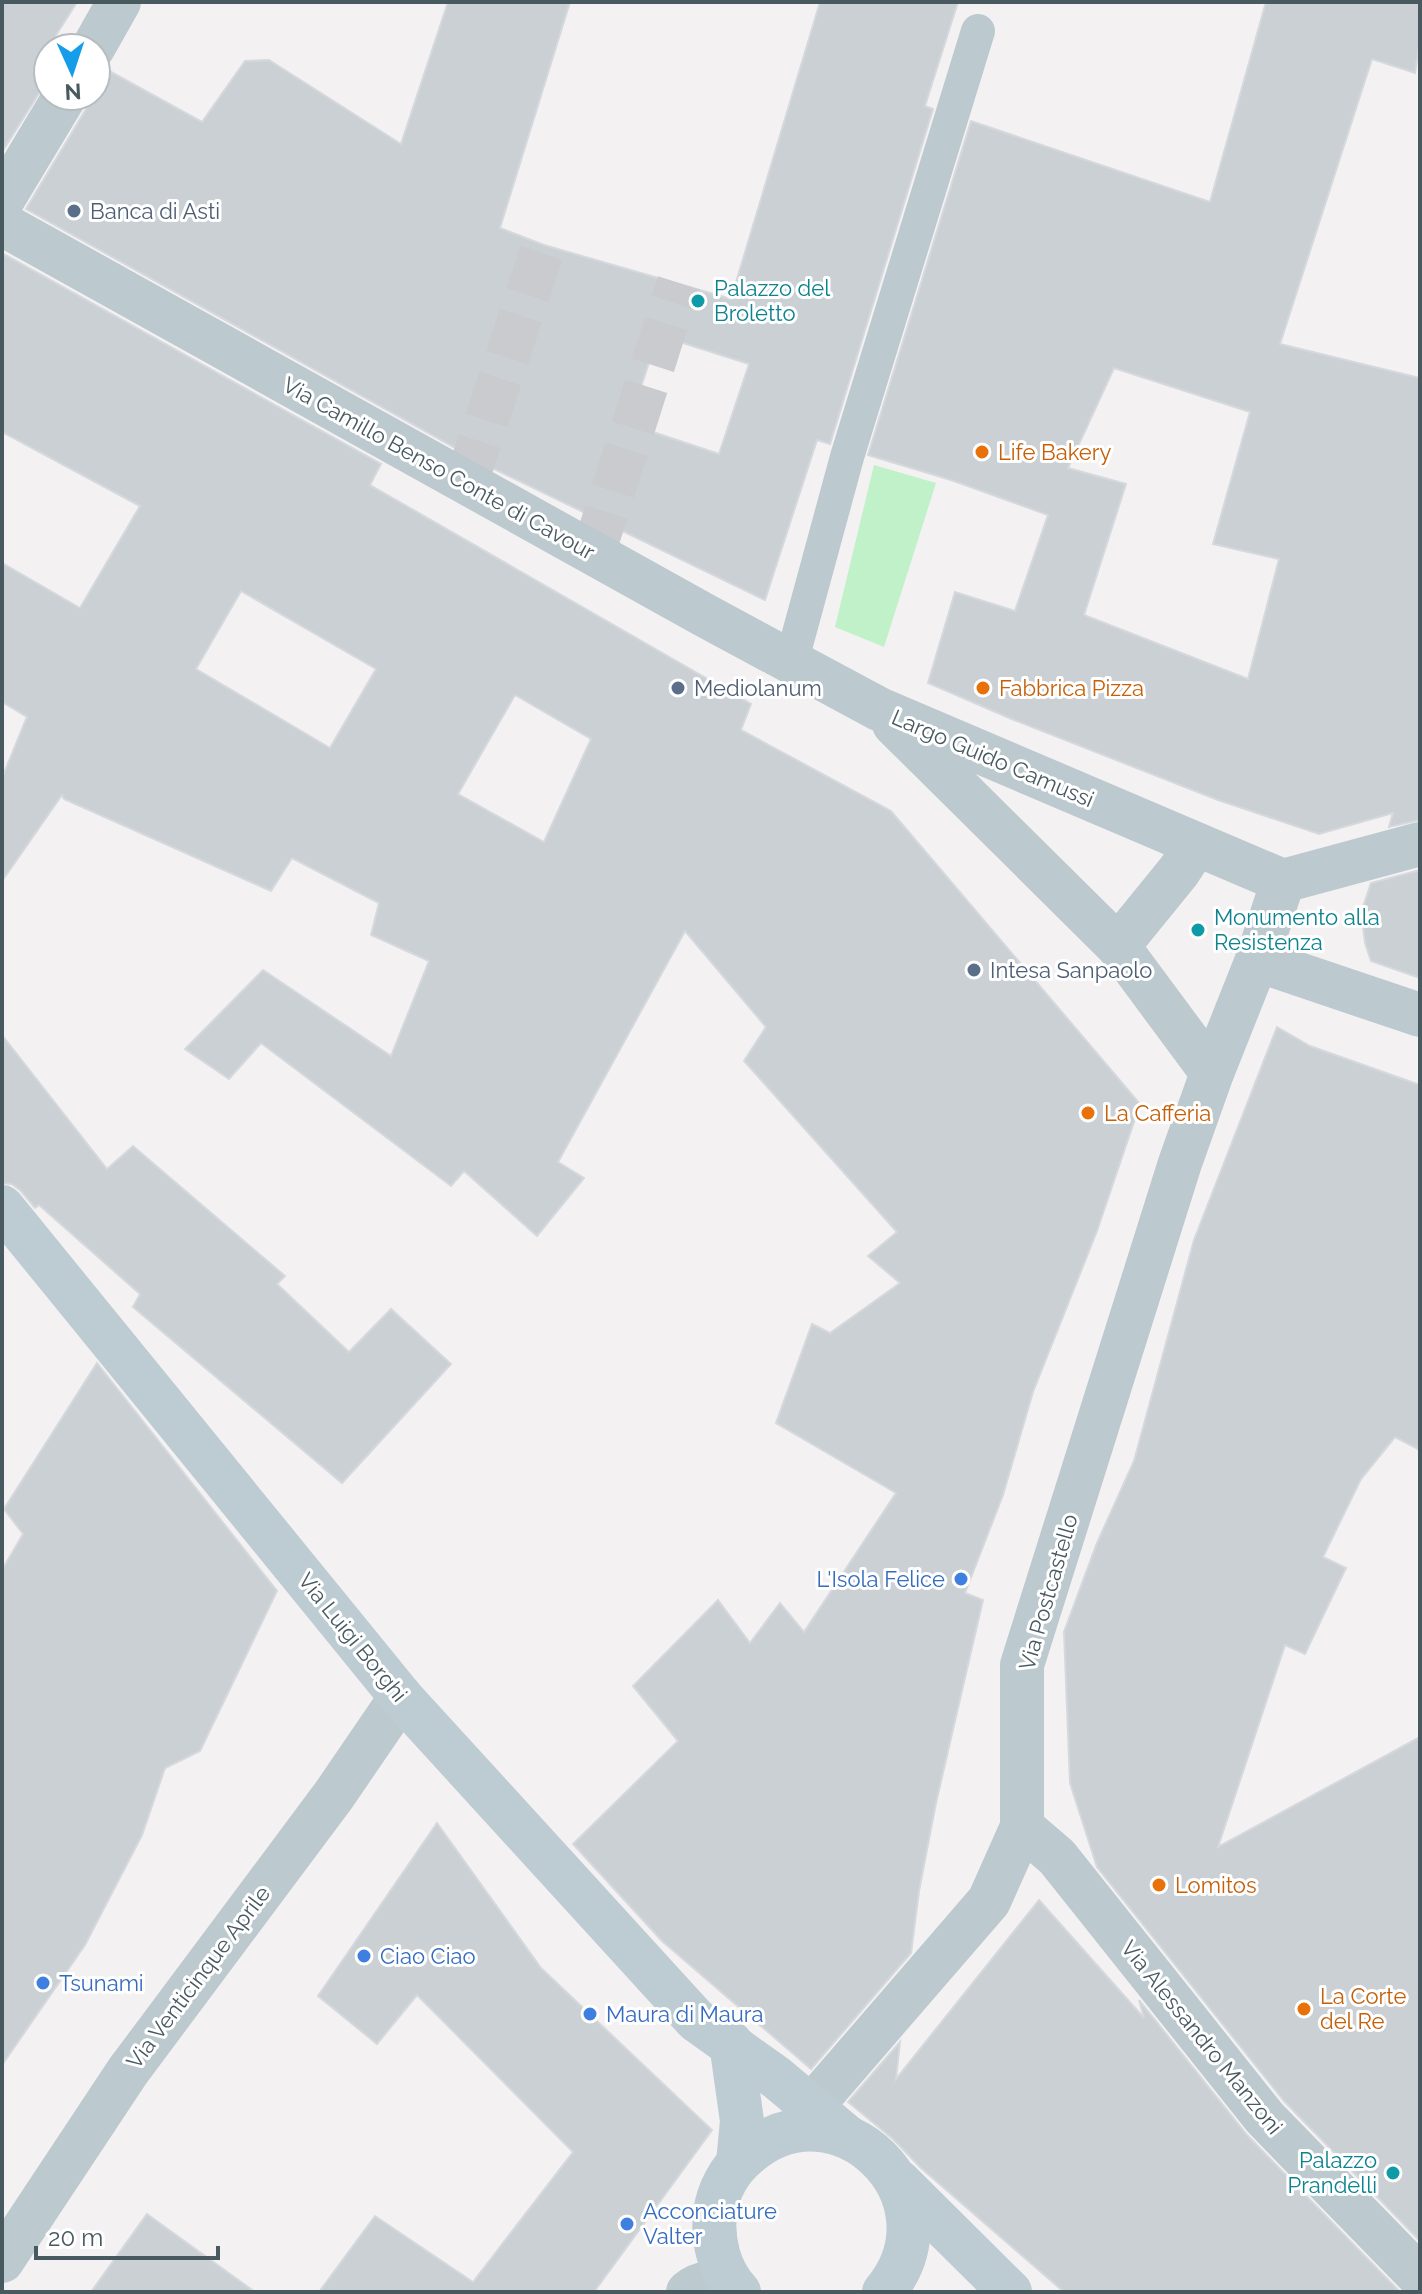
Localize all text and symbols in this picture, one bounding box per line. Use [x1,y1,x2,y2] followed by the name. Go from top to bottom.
[32,32,112,112] north arrow
[64,79,82,105] text: N
[90,198,220,224] place label: Banca di Asti
[65,202,83,220] marker: Banca di Asti
[714,275,830,326] place label: Palazzo del Broletto
[689,292,707,310] marker: Palazzo del Broletto
[279,371,600,565] street label: Via Camillo Benso Conte di Cavour
[998,439,1111,465] place label: Life Bakery
[973,443,991,461] marker: Life Bakery
[694,675,822,701] place label: Mediolanum
[999,675,1144,701] place label: Fabbrica Pizza
[669,679,687,697] marker: Mediolanum
[974,679,992,697] marker: Fabbrica Pizza
[888,704,1098,812] street label: Largo Guido Camussi
[1214,904,1380,955] place label: Monumento alla Resistenza
[1189,921,1207,939] marker: Monumento alla Resistenza
[990,957,1152,983] place label: Intesa Sanpaolo
[965,961,983,979] marker: Intesa Sanpaolo
[1104,1100,1211,1126] place label: La Cafferia
[1079,1104,1097,1122] marker: La Cafferia
[1013,1511,1083,1673] street label: Via Postcastello
[817,1566,945,1592] place label: L'Isola Felice
[293,1567,413,1707] street label: Via Luigi Borghi
[952,1570,970,1588] marker: L'Isola Felice
[1175,1872,1257,1898] place label: Lomitos
[1150,1876,1168,1894] marker: Lomitos
[121,1881,275,2073] street label: Via Venticinque Aprile
[1116,1935,1288,2139] street label: Via Alessandro Manzoni
[380,1943,476,1969] place label: Ciao Ciao
[355,1947,373,1965] marker: Ciao Ciao
[59,1970,144,1996] place label: Tsunami
[34,1974,52,1992] marker: Tsunami
[1320,1983,1407,2034] place label: La Corte del Re
[1295,2000,1313,2018] marker: La Corte del Re
[606,2001,764,2027] place label: Maura di Maura
[581,2005,599,2023] marker: Maura di Maura
[1287,2147,1377,2198] place label: Palazzo Prandelli
[1384,2164,1402,2182] marker: Palazzo Prandelli
[643,2198,777,2249] place label: Acconciature Valter
[36,2210,218,2260] scale bar
[618,2215,636,2233] marker: Acconciature Valter
[48,2223,103,2252] text: 20 m

